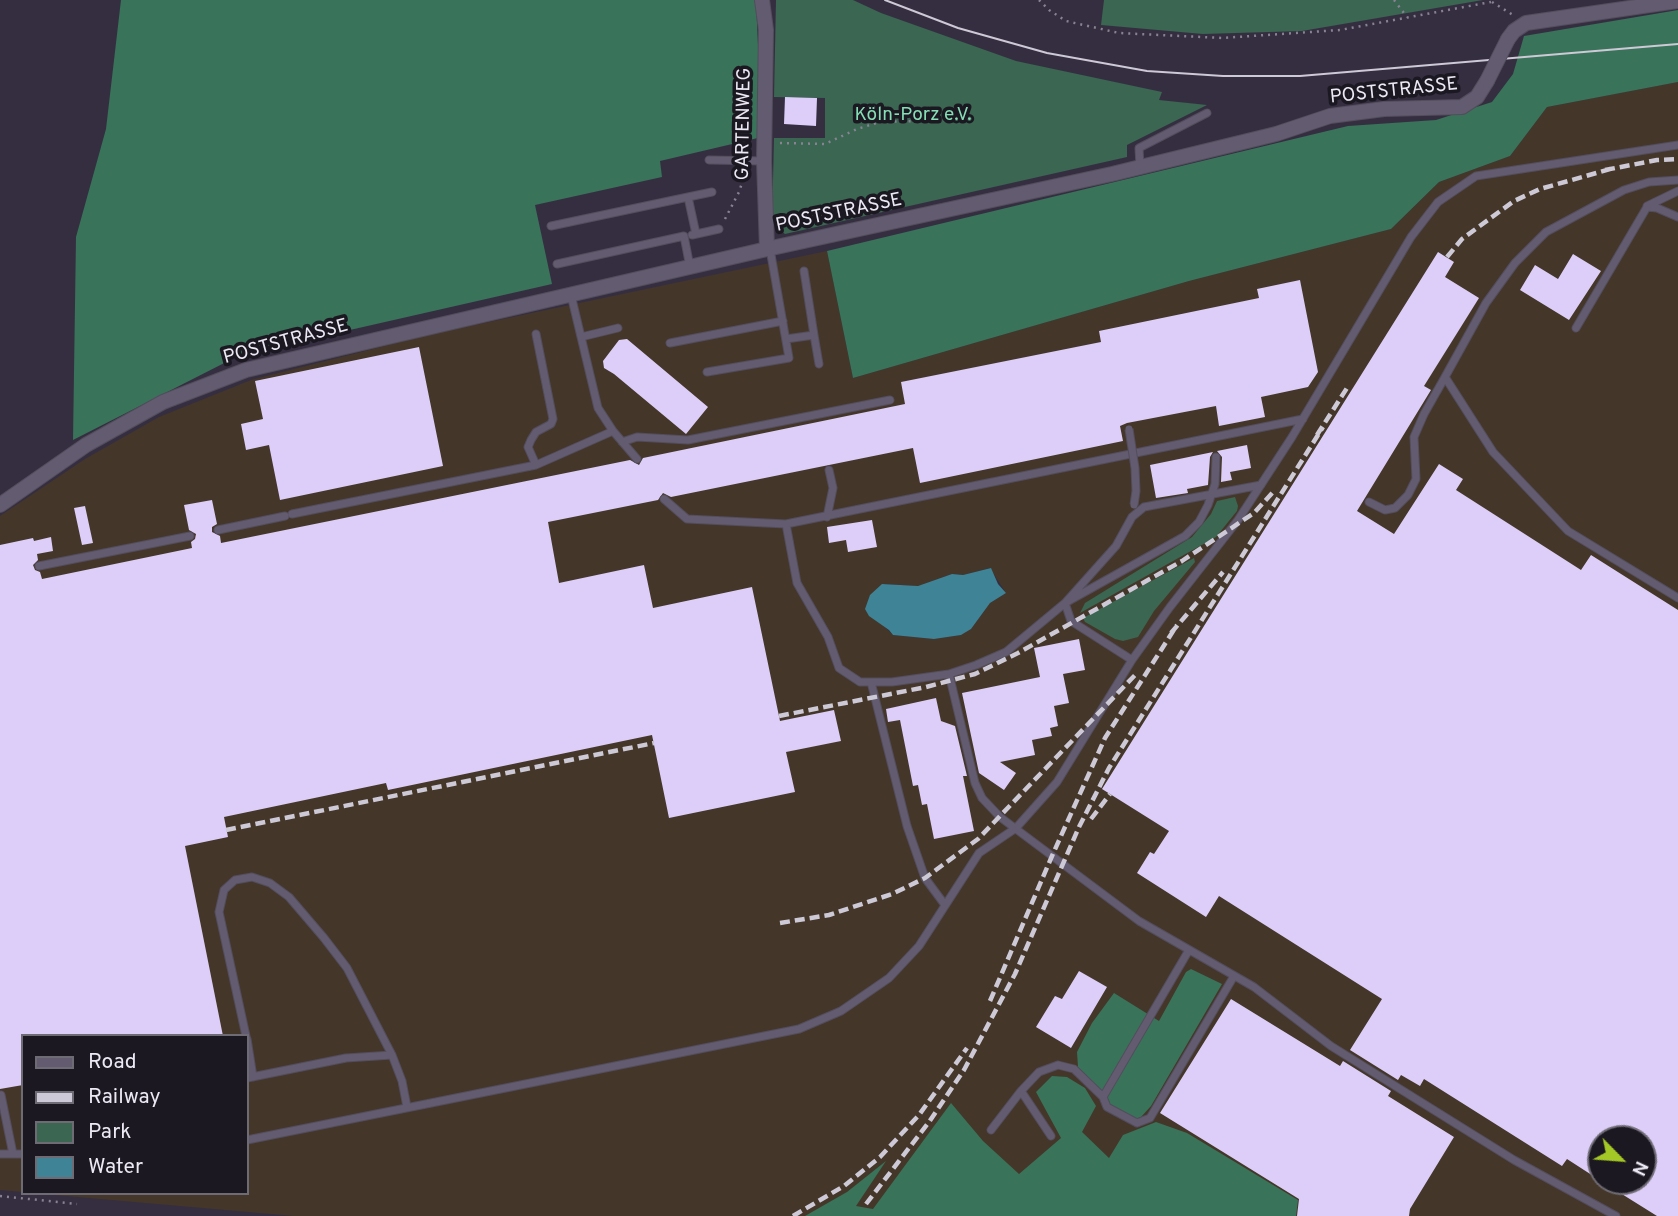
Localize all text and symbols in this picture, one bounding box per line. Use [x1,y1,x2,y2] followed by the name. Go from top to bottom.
[733,67,757,181] street label: GARTENWEG
[1329,74,1459,110] street label: POSTSTRASSE
[855,105,971,127] park label: Köln-Porz e.V.
[774,189,904,239] street label: POSTSTRASSE
[221,315,351,371] street label: POSTSTRASSE
[21,1034,248,1195] legend
[88,1049,137,1076] text: Road
[88,1084,161,1111] text: Railway
[88,1119,131,1146] text: Park
[1587,1125,1657,1195] north arrow
[88,1154,143,1181] text: Water
[1625,1157,1653,1179] text: N

